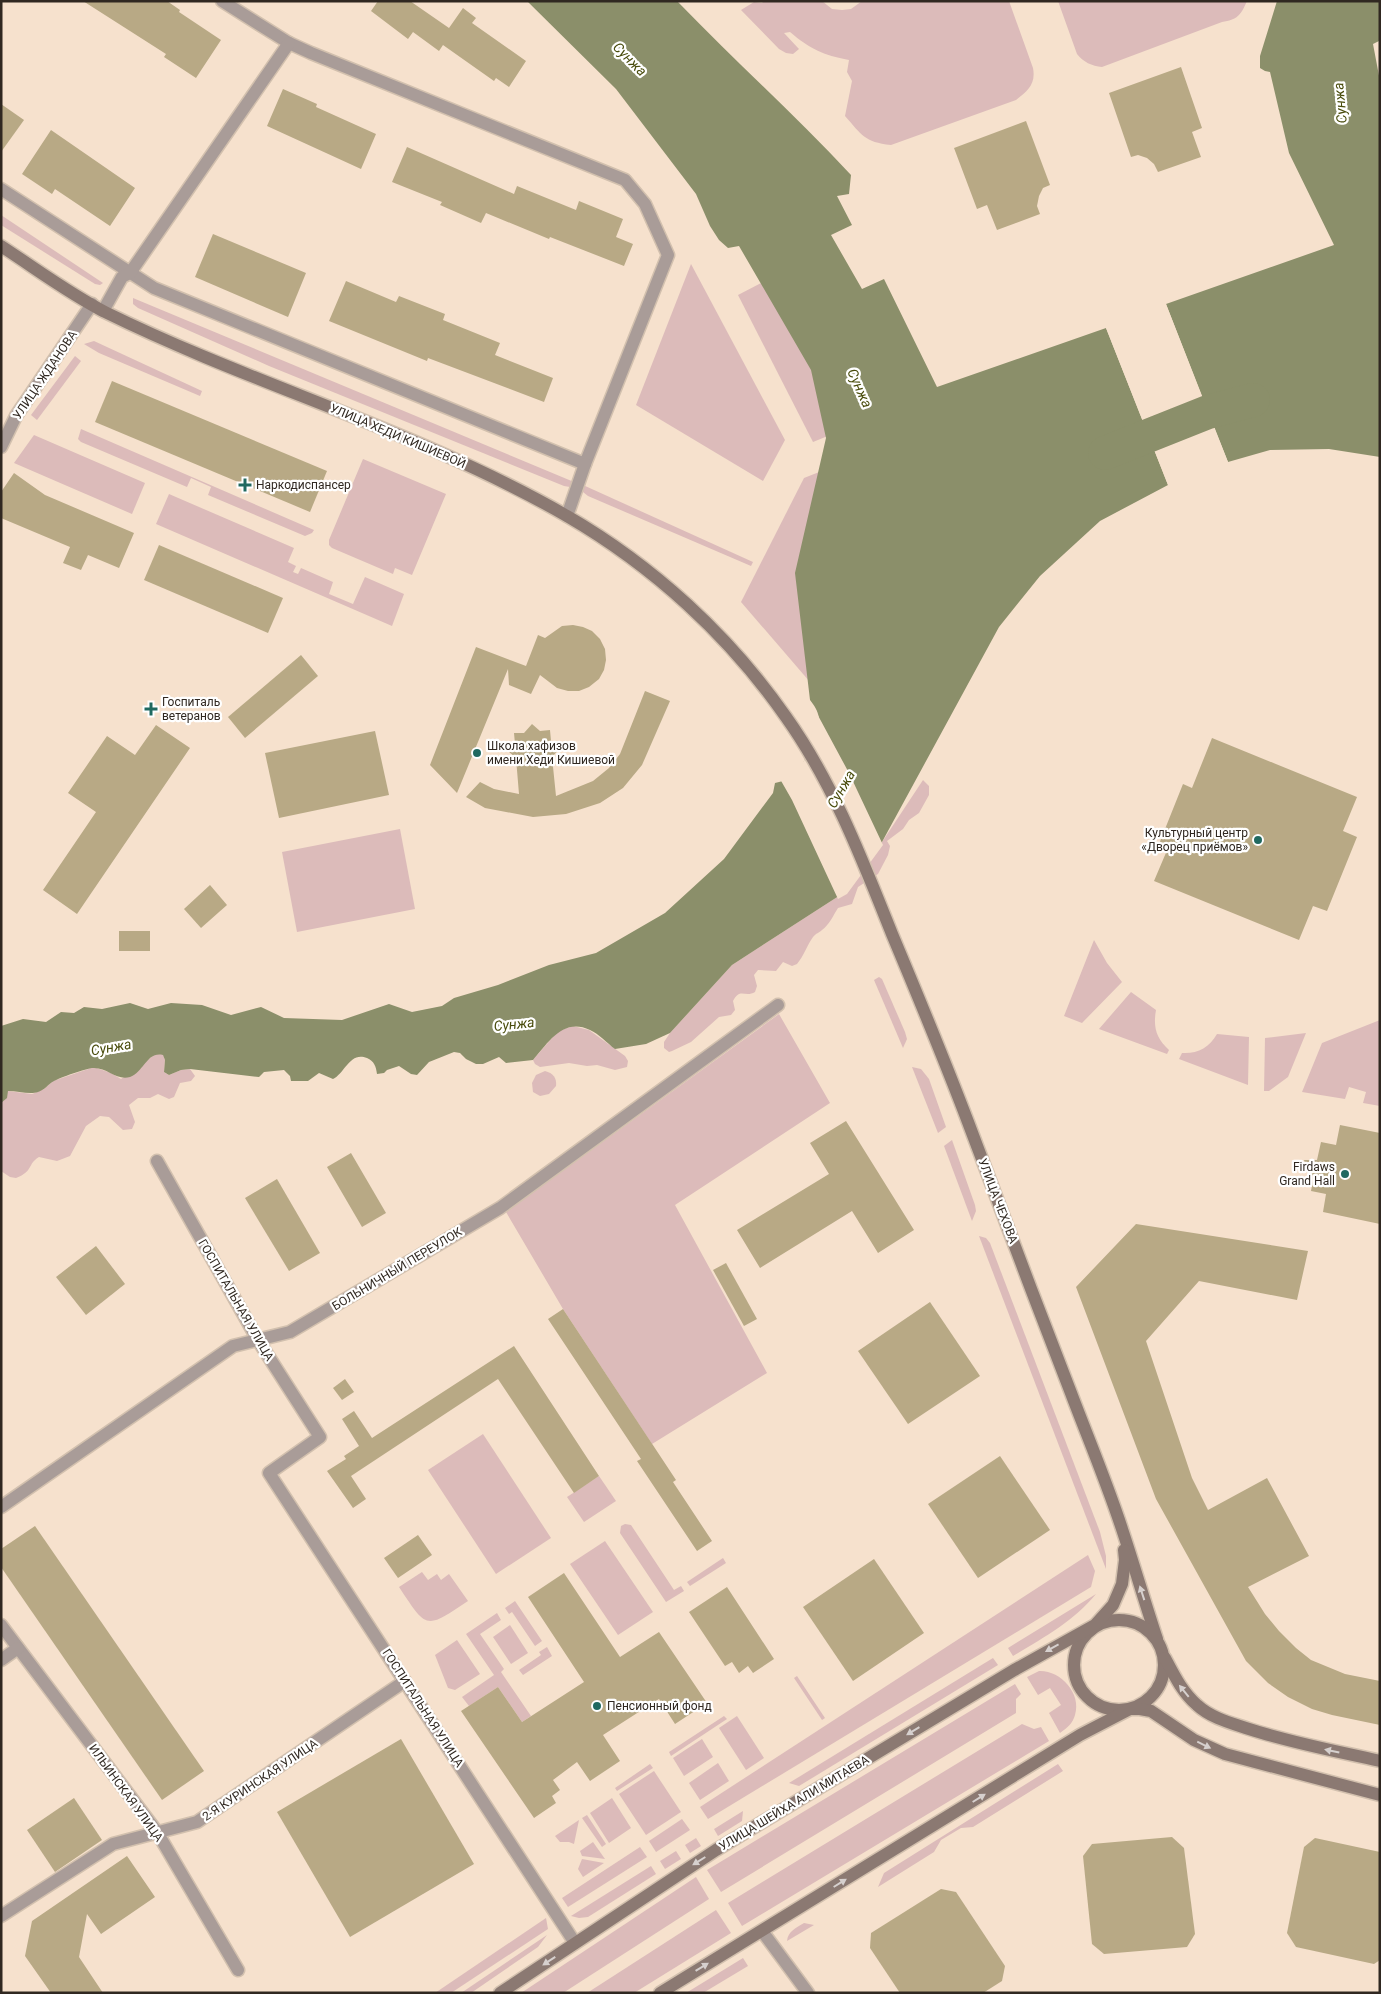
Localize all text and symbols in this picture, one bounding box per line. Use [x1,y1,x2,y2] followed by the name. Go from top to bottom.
[610,39,650,79] water label: Сунжа
[1330,82,1350,124] water label: Сунжа
[10,328,80,422] street label: УЛИЦА ЖДАНОВА
[844,366,876,410] water label: Сунжа
[328,400,468,471] street label: УЛИЦА ХЕДИ КИШИЕВОЙ
[238,478,252,492] marker: Наркодиспансер
[256,478,351,492] place label: Наркодиспансер
[162,695,221,723] place label: Госпиталь ветеранов
[144,702,158,716] marker: Госпиталь ветеранов
[487,739,615,767] place label: Школа хафизов имени Хеди Кишиевой
[471,747,483,759] marker: Школа хафизов имени Хеди Кишиевой
[824,767,858,811] water label: Сунжа
[1141,826,1248,854] place label: Культурный центр «Дворец приёмов»
[1252,834,1264,846] marker: Культурный центр «Дворец приёмов»
[493,1014,535,1034] water label: Сунжа
[89,1036,133,1058] water label: Сунжа
[975,1157,1021,1246] street label: УЛИЦА ЧЕХОВА
[1279,1160,1335,1188] place label: Firdaws Grand Hall
[1339,1168,1351,1180] marker: Firdaws Grand Hall
[329,1224,465,1313] street label: БОЛЬНИЧНЫЙ ПЕРЕУЛОК
[195,1237,277,1363] street label: ГОСПИТАЛЬНАЯ УЛИЦА
[1138,1585,1146,1600] one-way arrow
[1045,1644,1060,1652] one-way arrow
[380,1646,467,1770] street label: ГОСПИТАЛЬНАЯ УЛИЦА
[1179,1685,1190,1698] one-way arrow
[607,1699,712,1713] place label: Пенсионный фонд
[591,1700,603,1712] marker: Пенсионный фонд
[906,1727,919,1736] one-way arrow
[200,1736,320,1824] street label: 2-Я КУРИНСКАЯ УЛИЦА
[1197,1741,1211,1749] one-way arrow
[86,1742,166,1844] street label: ИЛЬИНСКАЯ УЛИЦА
[1324,1746,1340,1754] one-way arrow
[716,1752,872,1853] street label: УЛИЦА ШЕЙХА АЛИ МИТАЕВА
[972,1793,985,1802] one-way arrow
[692,1856,705,1866] one-way arrow
[834,1878,847,1887] one-way arrow
[542,1956,556,1965] one-way arrow
[695,1963,708,1972] one-way arrow

